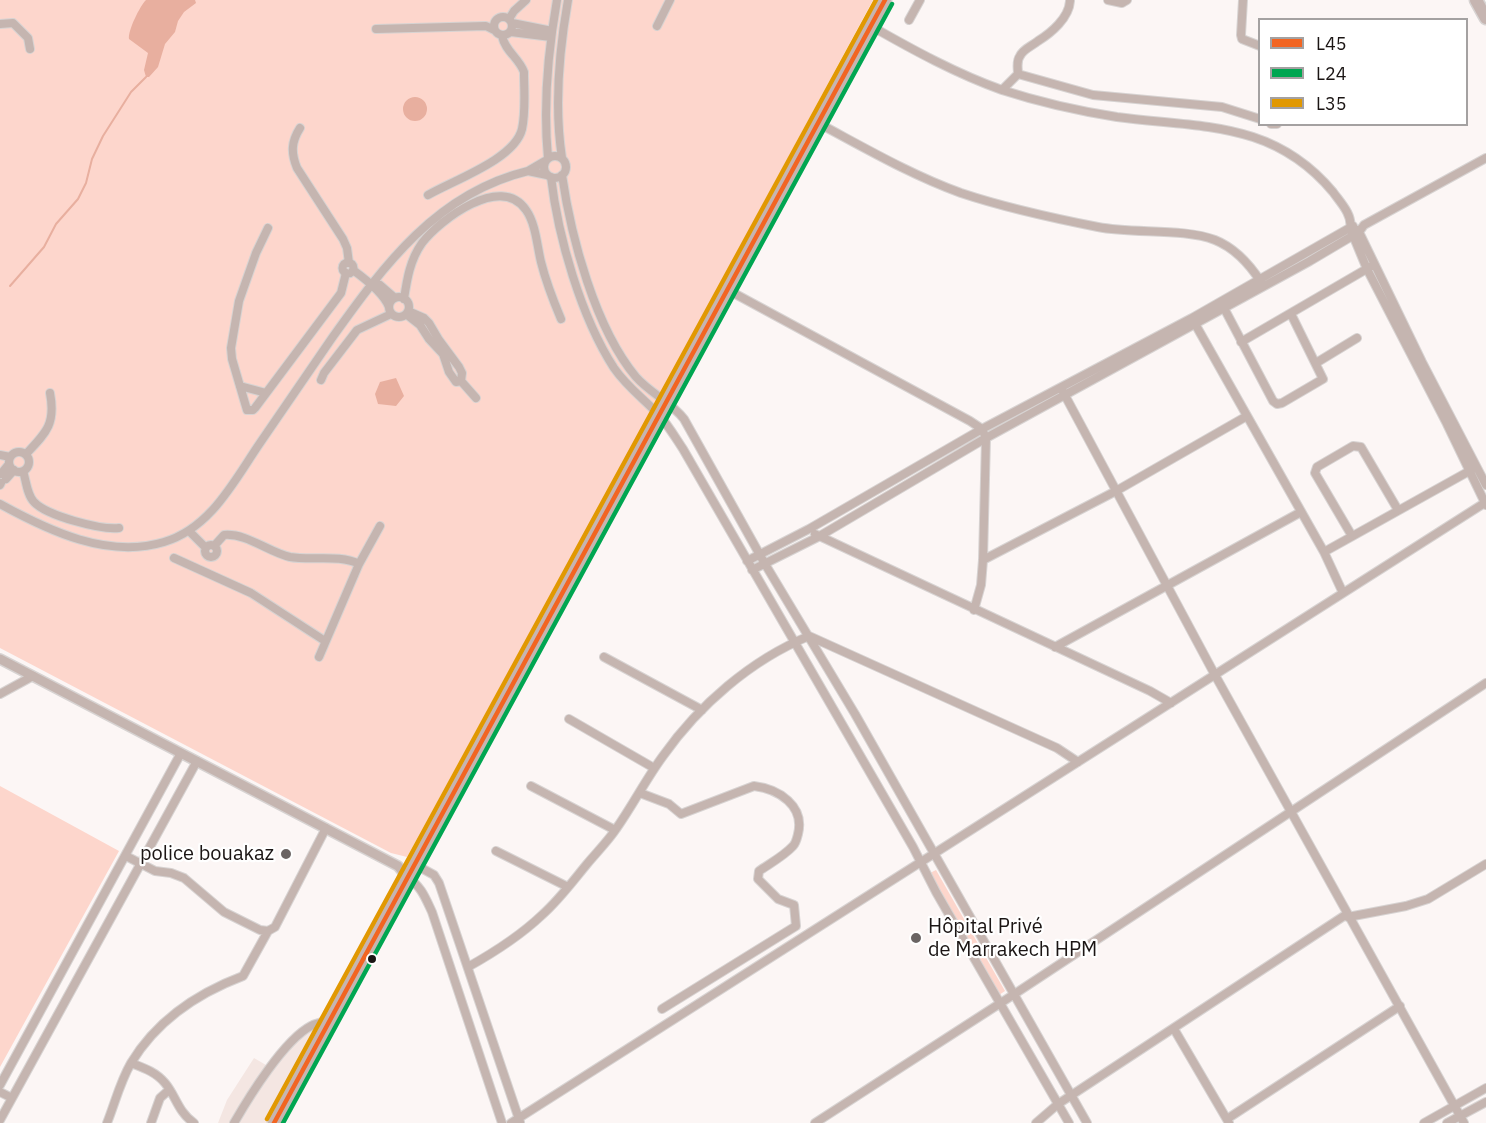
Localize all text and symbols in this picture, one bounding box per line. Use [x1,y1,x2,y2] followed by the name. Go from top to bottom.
[1258,18,1468,126] legend
[1316,32,1347,55] text: L45
[1316,62,1347,85] text: L24
[1316,92,1347,115] text: L35
[140,842,274,866] place label: police bouakaz
[279,847,293,861] marker: police bouakaz
[928,915,1097,962] place label: Hôpital Privé de Marrakech HPM
[909,931,923,945] marker: Hôpital Privé de Marrakech HPM
[366,953,378,965] unlabelled marker

